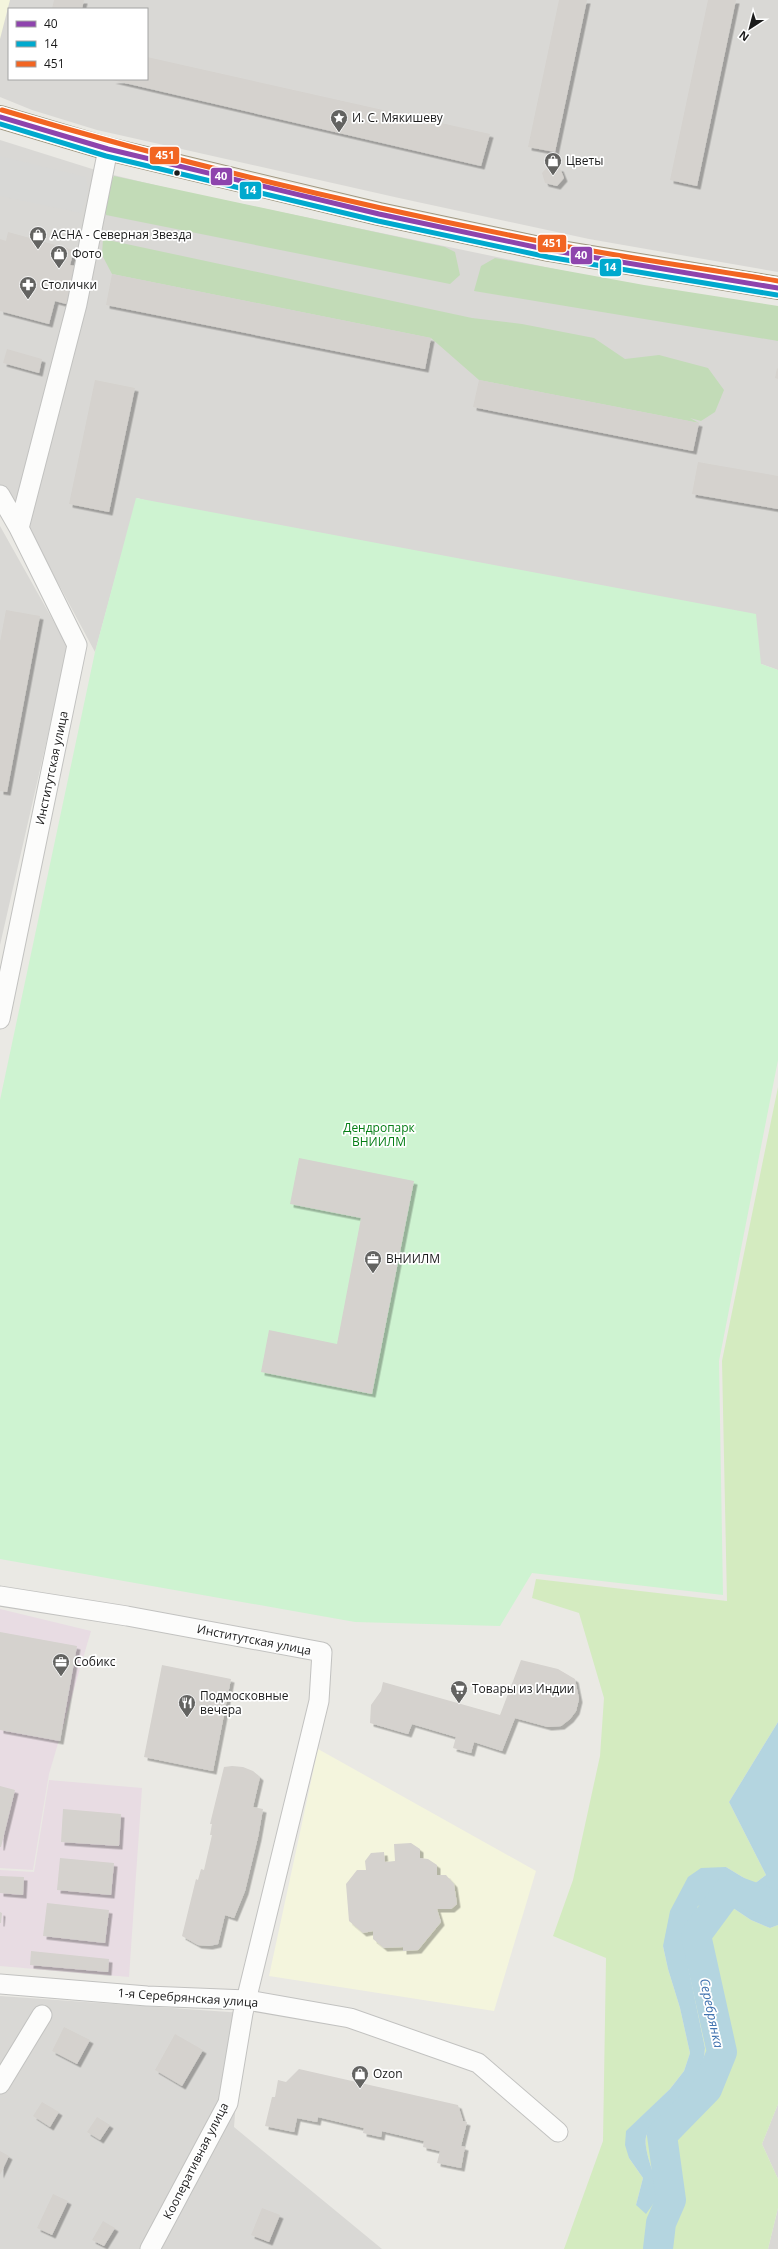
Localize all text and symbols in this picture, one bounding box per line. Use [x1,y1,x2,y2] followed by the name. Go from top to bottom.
[8,8,148,80] legend
[730,8,770,48] north arrow
[44,15,58,32] text: 40
[736,28,752,45] text: N
[44,35,58,52] text: 14
[44,55,65,72] text: 451
[329,108,349,133] place icon: И. С. Мякишеву
[352,109,444,126] place label: И. С. Мякишеву
[149,146,180,165] line badge: 451
[156,147,174,162] text: 451
[543,151,563,176] shop icon: Цветы
[566,152,603,169] place label: Цветы
[210,167,233,186] line badge: 40
[172,168,182,178] unlabelled marker
[215,168,227,183] text: 40
[239,181,262,200] line badge: 14
[244,182,257,197] text: 14
[28,225,48,250] shop icon: АСНА - Северная Звезда
[51,226,192,243] place label: АСНА - Северная Звезда
[537,234,567,253] line badge: 451
[543,235,561,250] text: 451
[49,244,69,269] shop icon: Фото
[72,245,102,262] place label: Фото
[570,246,593,265] line badge: 40
[575,247,587,262] text: 40
[599,258,622,277] line badge: 14
[604,259,617,274] text: 14
[18,275,38,300] pharmacy icon: Столички
[41,276,97,293] place label: Столички
[31,709,72,826] street label: Институтская улица
[343,1119,416,1150] park label: Дендропарк ВНИИЛМ
[363,1249,383,1274] office icon: ВНИИЛМ
[386,1250,440,1267] place label: ВНИИЛМ
[195,1620,313,1659] street label: Институтская улица
[51,1652,71,1677] office icon: Собикс
[74,1653,116,1670] place label: Собикс
[449,1679,469,1704] supermarket icon: Товары из Индии
[472,1680,574,1697] place label: Товары из Индии
[200,1687,289,1718] place label: Подмосковные вечера
[177,1693,197,1718] restaurant icon: Подмосковные вечера
[696,1976,728,2050] water label: Серебрянка
[117,1984,259,2011] street label: 1-я Серебрянская улица
[350,2064,370,2089] shop icon: Ozon
[373,2065,403,2082] place label: Ozon
[159,2100,232,2222] street label: Кооперативная улица

